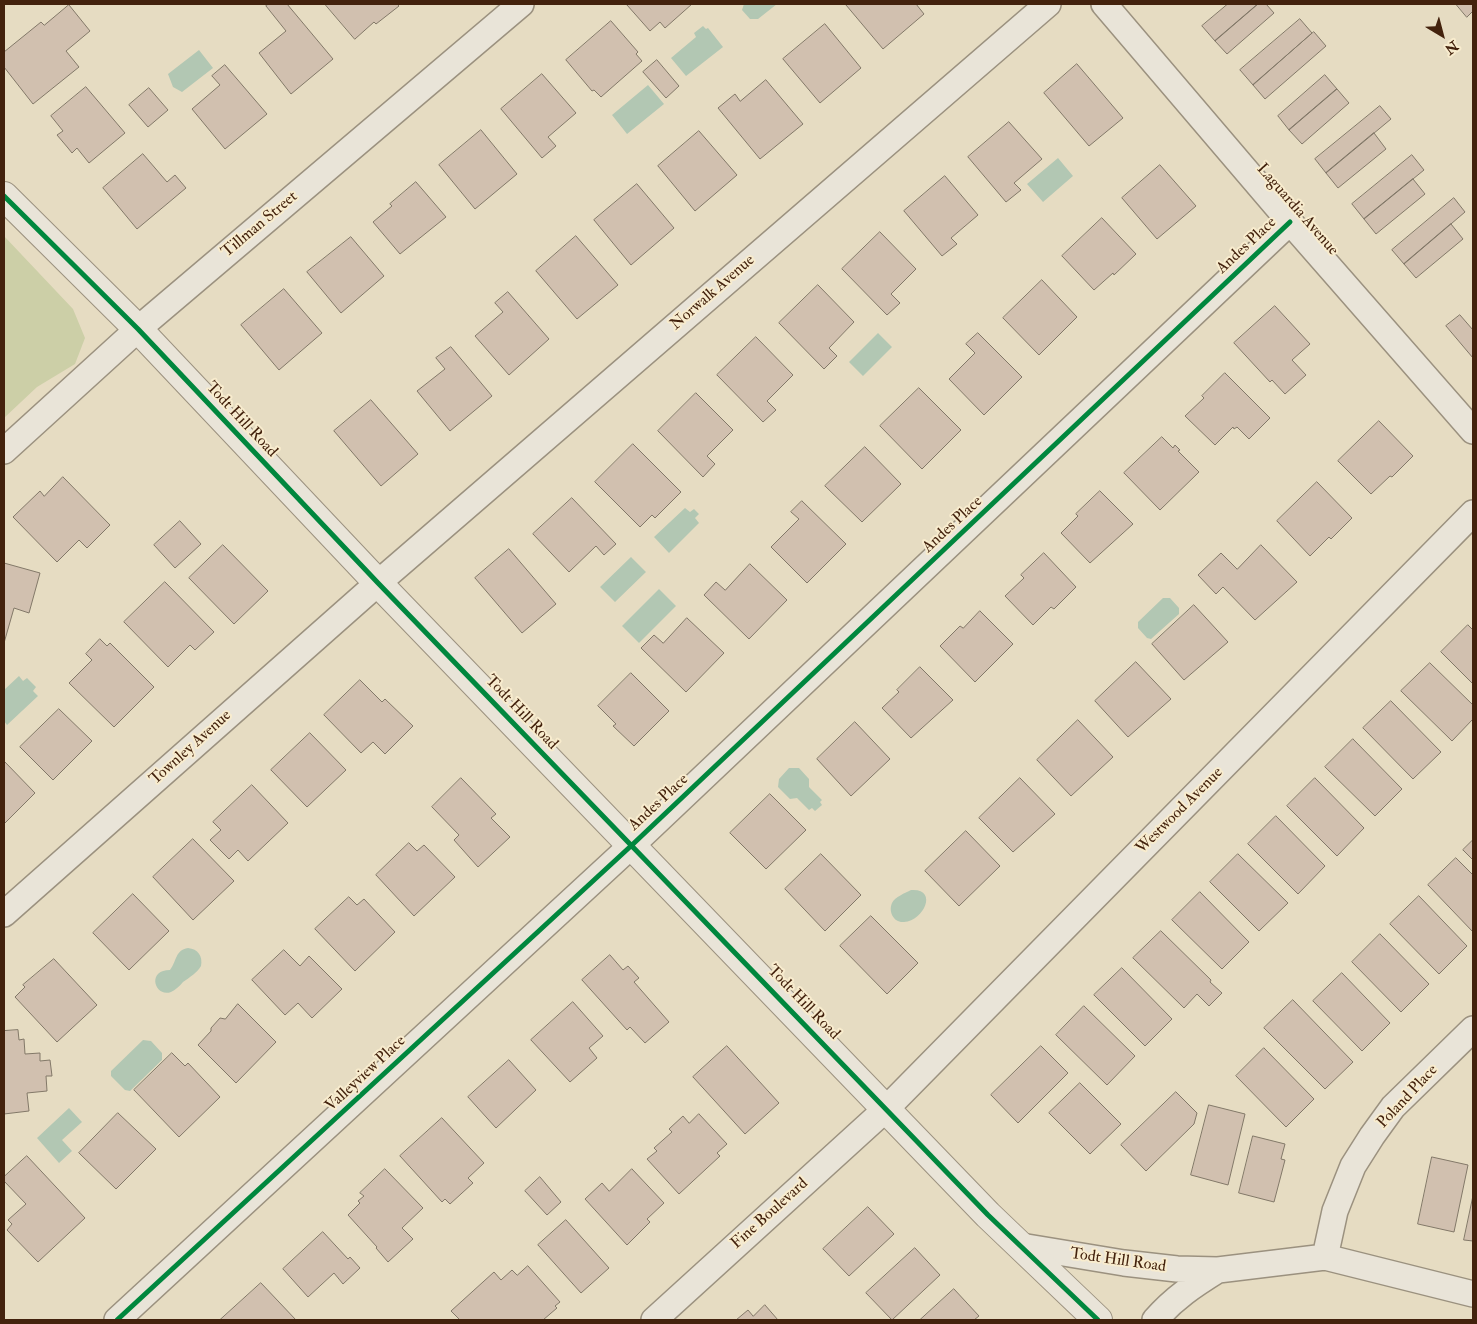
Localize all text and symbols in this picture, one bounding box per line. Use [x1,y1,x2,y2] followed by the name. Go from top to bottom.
[1417,10,1467,60] north arrow
[1441,37,1461,58] text: N
[1252,160,1342,260] street label: Laguardia Avenue
[218,188,302,262] street label: Tillman Street
[1213,213,1281,279] street label: Andes Place
[667,251,759,335] street label: Norwalk Avenue
[201,378,281,462] street label: Todt Hill Road
[919,492,987,558] street label: Andes Place
[481,672,561,754] street label: Todt Hill Road
[146,706,236,790] street label: Townley Avenue
[1133,764,1227,858] street label: Westwood Avenue
[625,770,693,836] street label: Andes Place
[763,962,843,1044] street label: Todt Hill Road
[322,1032,410,1116] street label: Valleyview Place
[1374,1061,1442,1133] street label: Poland Place
[728,1174,812,1254] street label: Fine Boulevard
[1069,1245,1167,1277] street label: Todt Hill Road

